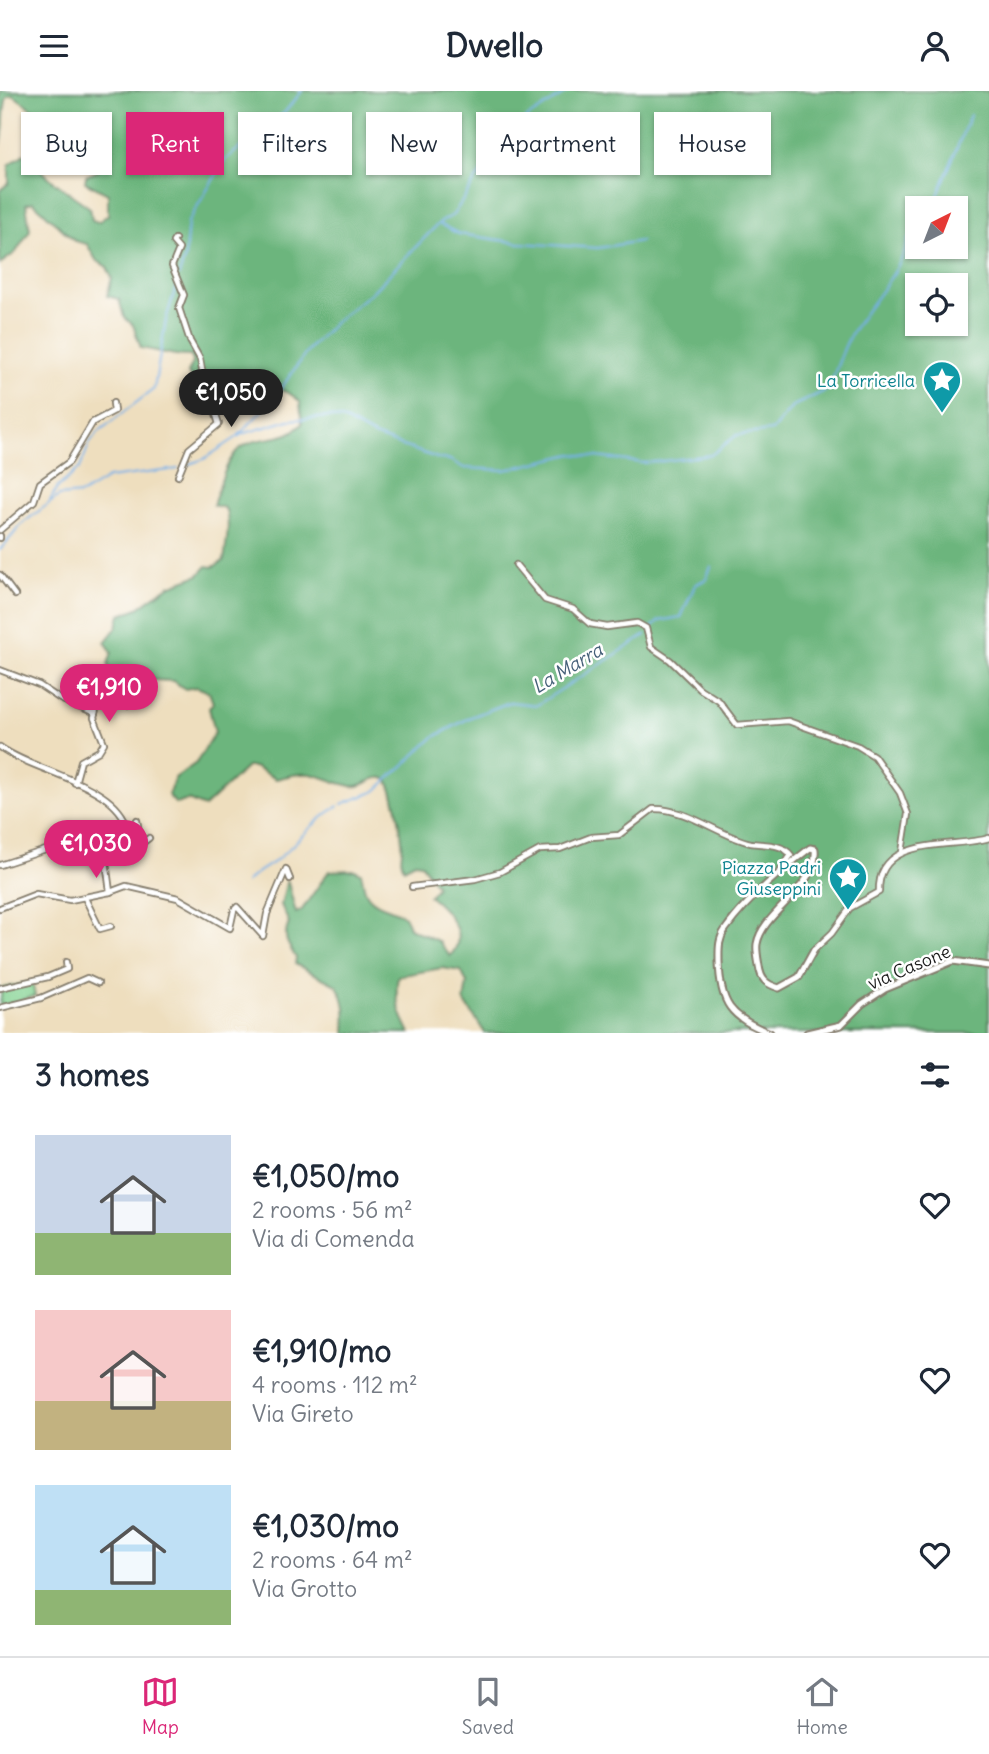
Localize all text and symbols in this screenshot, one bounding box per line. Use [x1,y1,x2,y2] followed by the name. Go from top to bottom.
[446,25,543,66] text: Dwello
[35,27,73,65] icon: menu
[916,27,954,65] icon: person
[21,112,112,175] chip: Buy
[126,112,224,175] chip: Rent
[238,112,352,175] chip: Filters
[366,112,462,175] chip: New
[476,112,640,175] chip: Apartment
[654,112,771,175] chip: House
[905,196,968,259] north arrow
[905,196,968,336] map controls
[905,273,968,336] button: locate
[921,359,963,414] place icon: La Torricella
[174,369,288,429] pin: €1,050
[817,369,915,392] place label: La Torricella
[195,377,267,406] text: €1,050
[527,637,608,698] water label: La Marra
[52,665,166,724] pin: €1,910
[76,672,142,701] text: €1,910
[39,821,153,880] pin: €1,030
[60,828,132,857] text: €1,030
[722,856,821,900] place label: Piazza Padri Giuseppini
[827,856,869,911] place icon: Piazza Padri Giuseppini
[864,939,954,995] street label: via Casone
[35,1056,149,1094] text: 3 homes
[916,1056,954,1094] icon: filters
[252,1157,399,1195] text: €1,050/mo
[91,1163,175,1247] icon: home
[916,1186,954,1224] icon: heart
[252,1195,413,1224] text: 2 rooms · 56 m²
[252,1224,415,1253] text: Via di Comenda
[252,1332,391,1370] text: €1,910/mo
[91,1338,175,1422] icon: home
[916,1361,954,1399] icon: heart
[252,1370,418,1399] text: 4 rooms · 112 m²
[252,1399,354,1428] text: Via Gireto
[252,1507,399,1545] text: €1,030/mo
[91,1513,175,1597] icon: home
[916,1536,954,1574] icon: heart
[252,1545,413,1574] text: 2 rooms · 64 m²
[252,1574,357,1603] text: Via Grotto
[141,1673,179,1739] tab: Map
[462,1673,514,1739] tab: Saved
[796,1673,848,1739] tab: Home

